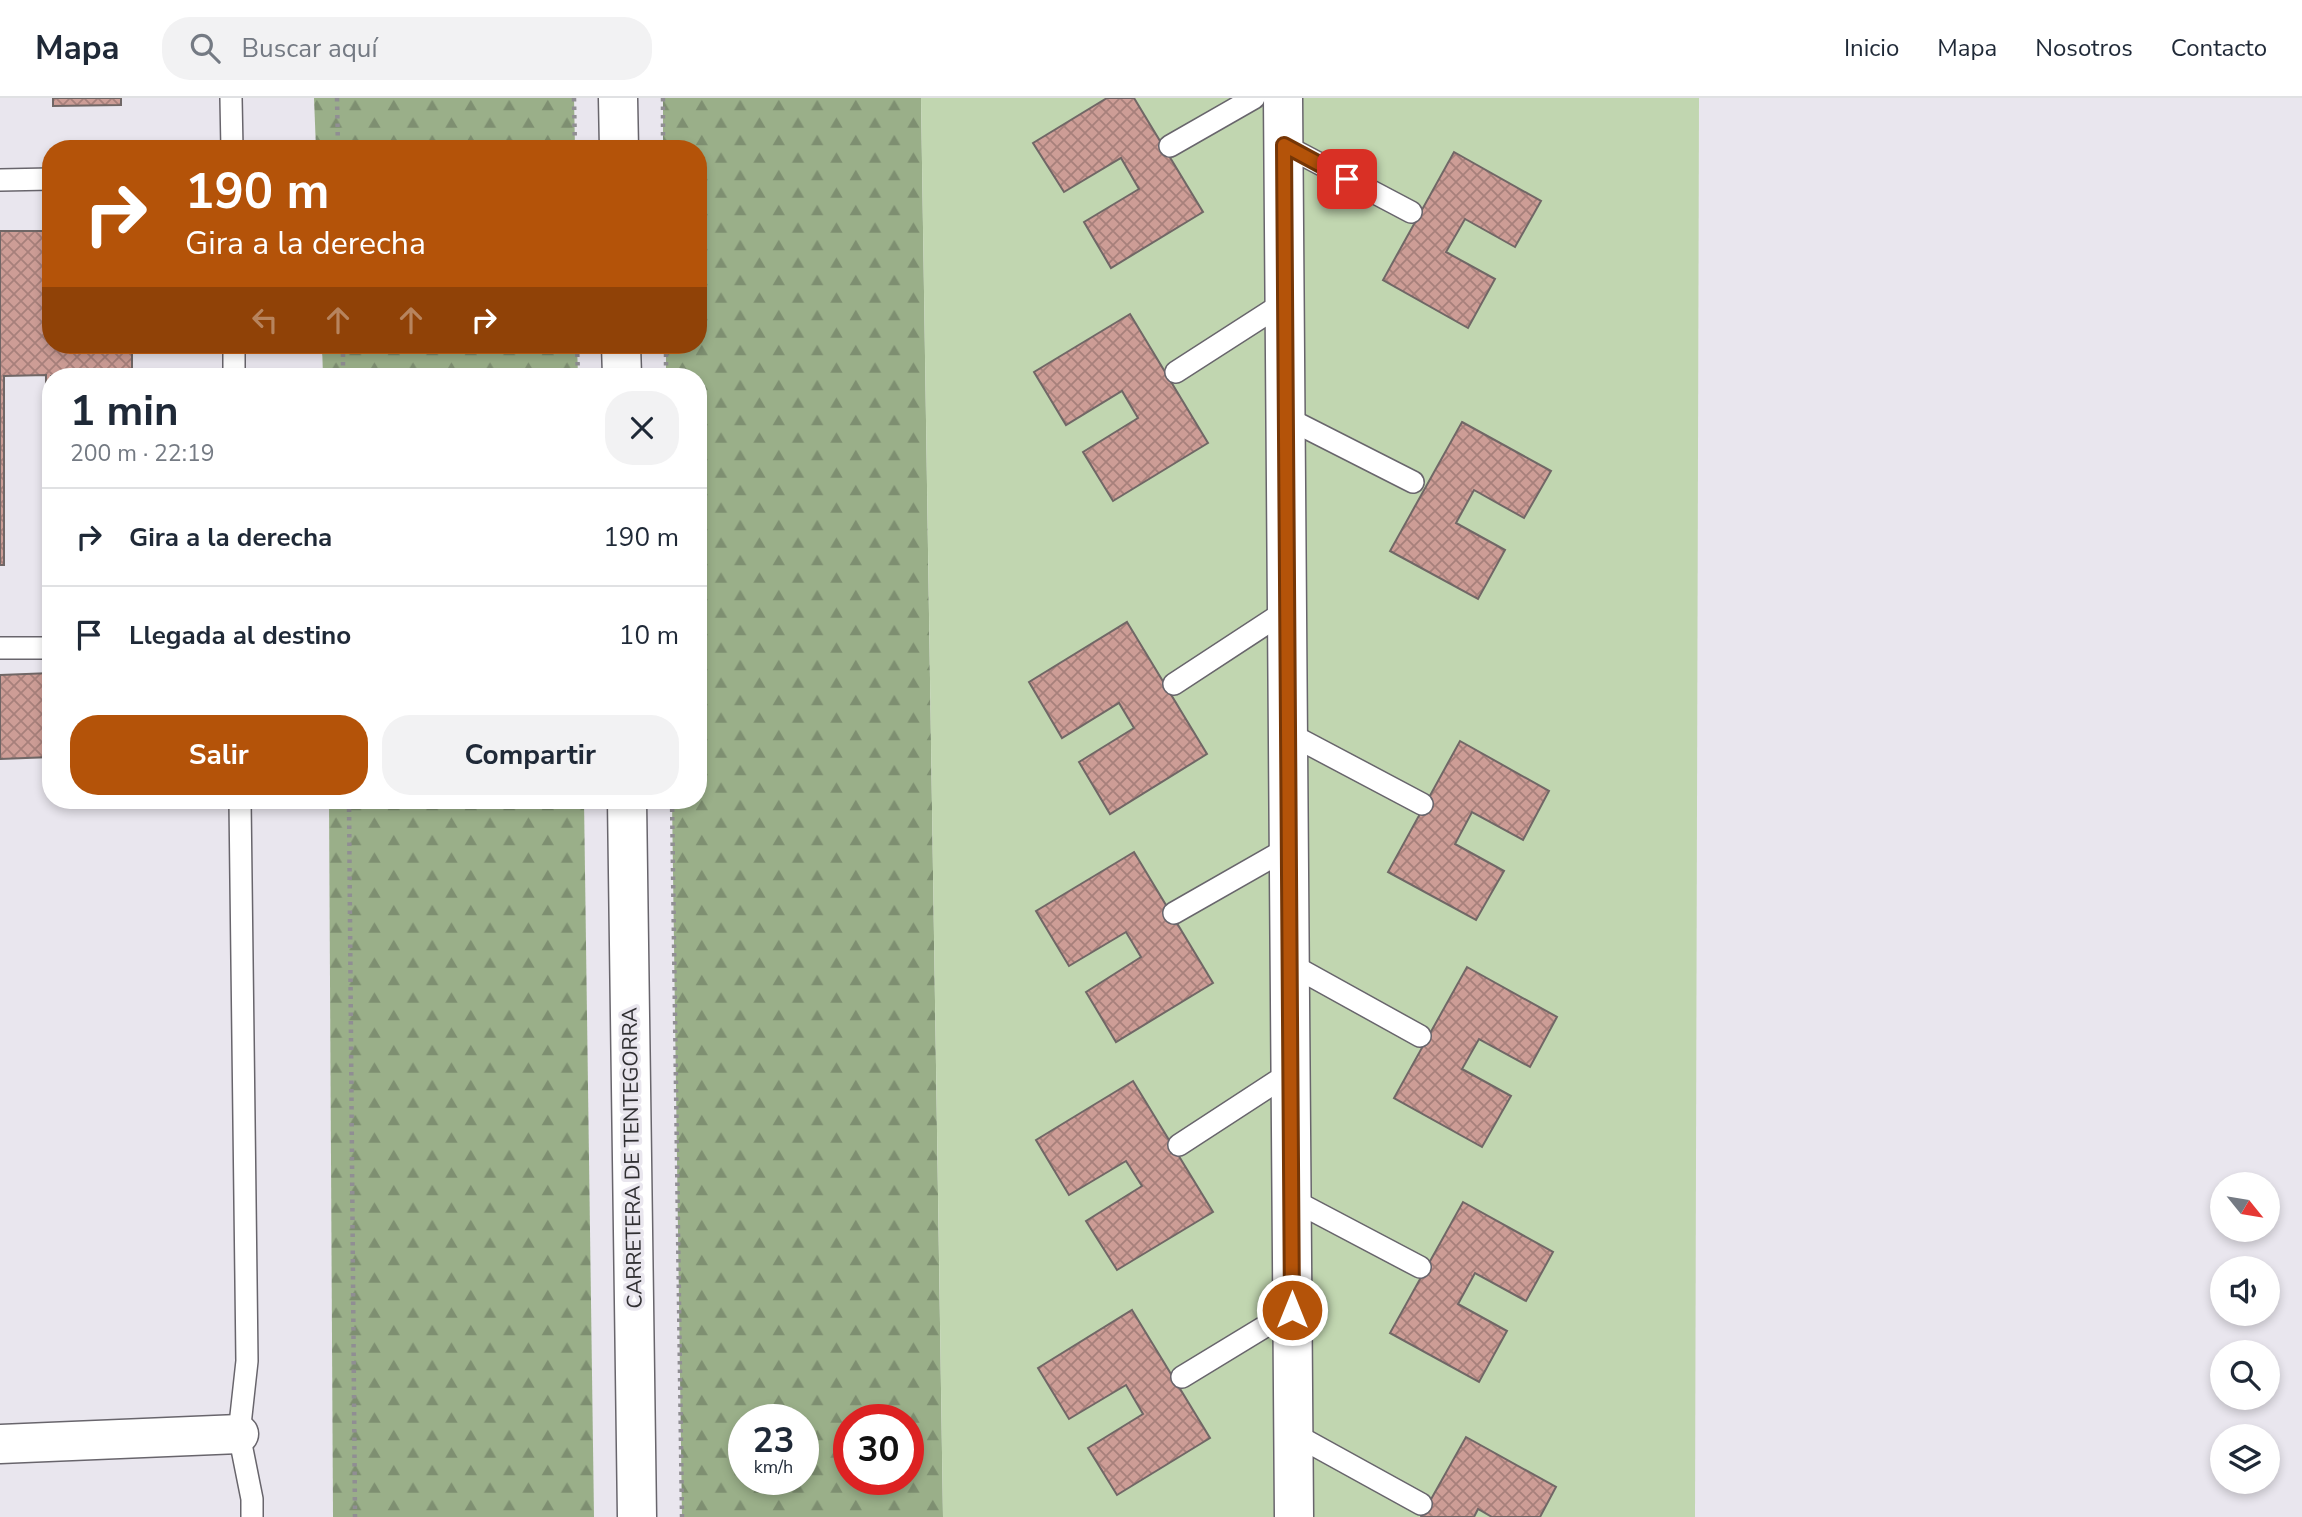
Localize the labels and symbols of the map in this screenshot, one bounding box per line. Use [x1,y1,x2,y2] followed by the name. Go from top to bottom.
[1317,149,1377,209] pin
[615,1007,649,1309] street label: CARRETERA DE TENTEGORRA
[2210,1172,2280,1242] north arrow
[1255,1273,1329,1347] position arrow
[833,1404,924,1495] speed limit sign: 30

